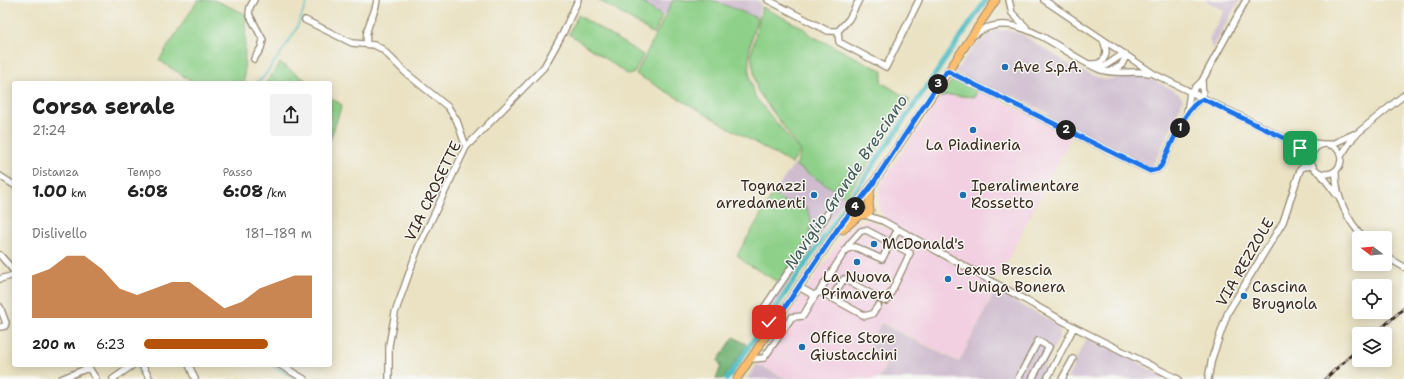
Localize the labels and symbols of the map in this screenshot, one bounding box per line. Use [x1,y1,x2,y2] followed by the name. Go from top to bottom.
[1013,57,1082,77] place label: Ave S.p.A.
[1000,62,1010,72] marker: Ave S.p.A.
[928,74,948,94] pin: 3
[780,90,913,273] water label: Naviglio Grande Bresciano
[1170,118,1190,138] pin: 1
[1056,120,1076,140] pin: 2
[968,125,978,135] marker: La Piadineria
[1283,131,1317,165] pin
[925,135,1021,155] place label: La Piadineria
[400,138,466,244] street label: VIA CROSETTE
[716,176,806,213] place label: Tognazzi arredamenti
[971,176,1080,213] place label: Iperalimentare Rossetto
[809,190,819,200] marker: Tognazzi arredamenti
[958,190,968,200] marker: Iperalimentare Rossetto
[845,197,865,217] pin: 4
[1212,214,1278,310] street label: VIA REZZOLE
[1352,231,1392,271] north arrow
[882,234,964,254] place label: McDonald's
[869,239,879,249] marker: McDonald's
[852,257,862,267] marker: La Nuova Primavera
[956,260,1066,297] place label: Lexus Brescia - Uniqa Bonera
[821,267,894,304] place label: La Nuova Primavera
[943,274,953,284] marker: Lexus Brescia - Uniqa Bonera
[1252,277,1318,314] place label: Cascina Brugnola
[1239,291,1249,301] marker: Cascina Brugnola
[752,305,786,339] pin
[810,328,898,365] place label: Office Store Giustacchini
[797,342,807,352] marker: Office Store Giustacchini

